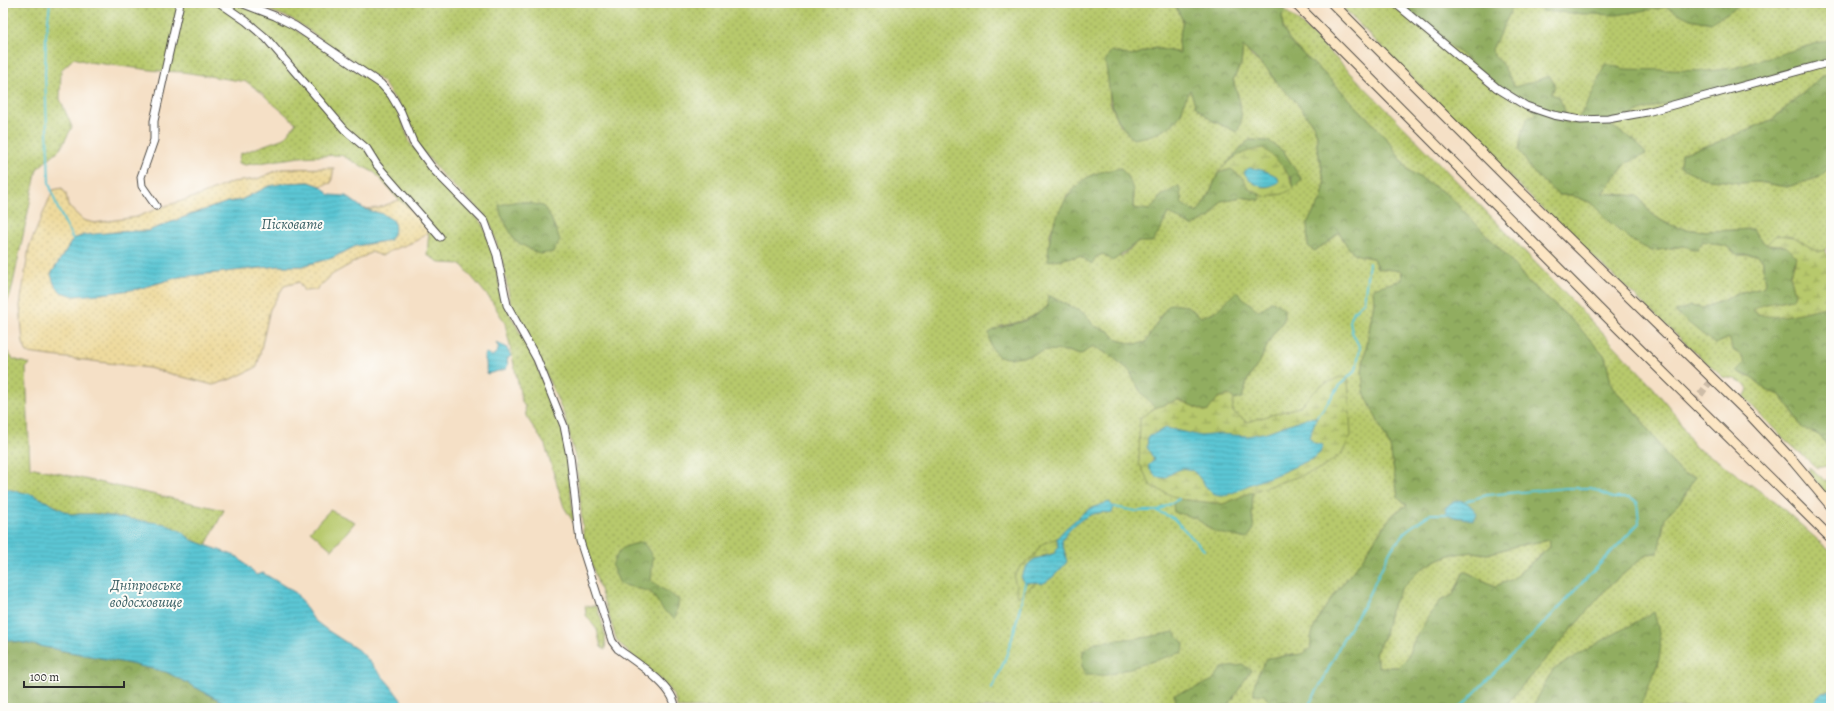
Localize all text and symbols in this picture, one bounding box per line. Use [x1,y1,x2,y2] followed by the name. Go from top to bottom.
[261,214,323,234] water label: Пісковате
[110,575,183,612] water label: Дніпровське водосховище
[24,663,124,689] scale bar
[30,669,59,685] text: 100 m

